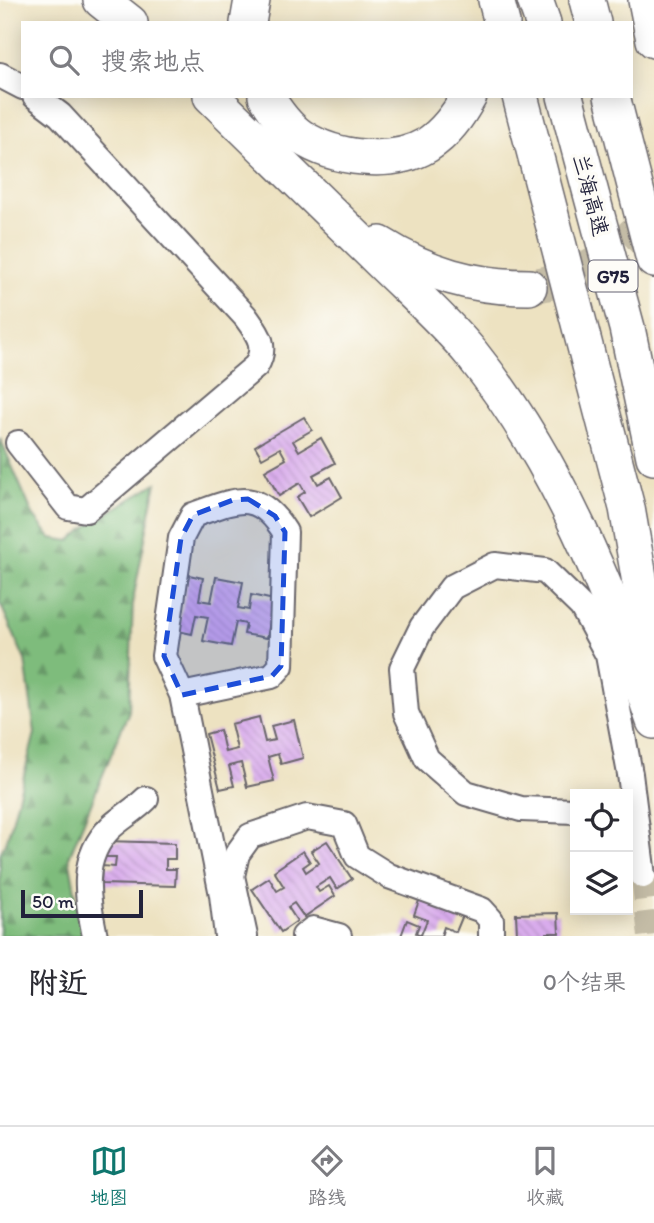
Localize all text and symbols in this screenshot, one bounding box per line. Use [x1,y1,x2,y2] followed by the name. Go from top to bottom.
[21,21,633,98] search box
[45,41,83,79] icon: search
[101,45,205,77] text: 搜索地点
[568,151,614,239] street label: 兰海高速
[588,260,638,292] road number: G75
[570,789,633,915] map controls
[570,789,633,852] button: locate
[570,852,633,915] button: layers
[21,887,144,919] scale bar
[32,890,74,913] text: 50 m
[28,964,88,1001] text: 附近
[543,968,626,996] text: 0个结果
[90,1142,128,1209] tab: 地图
[308,1142,346,1209] tab: 路线
[526,1142,564,1209] tab: 收藏

